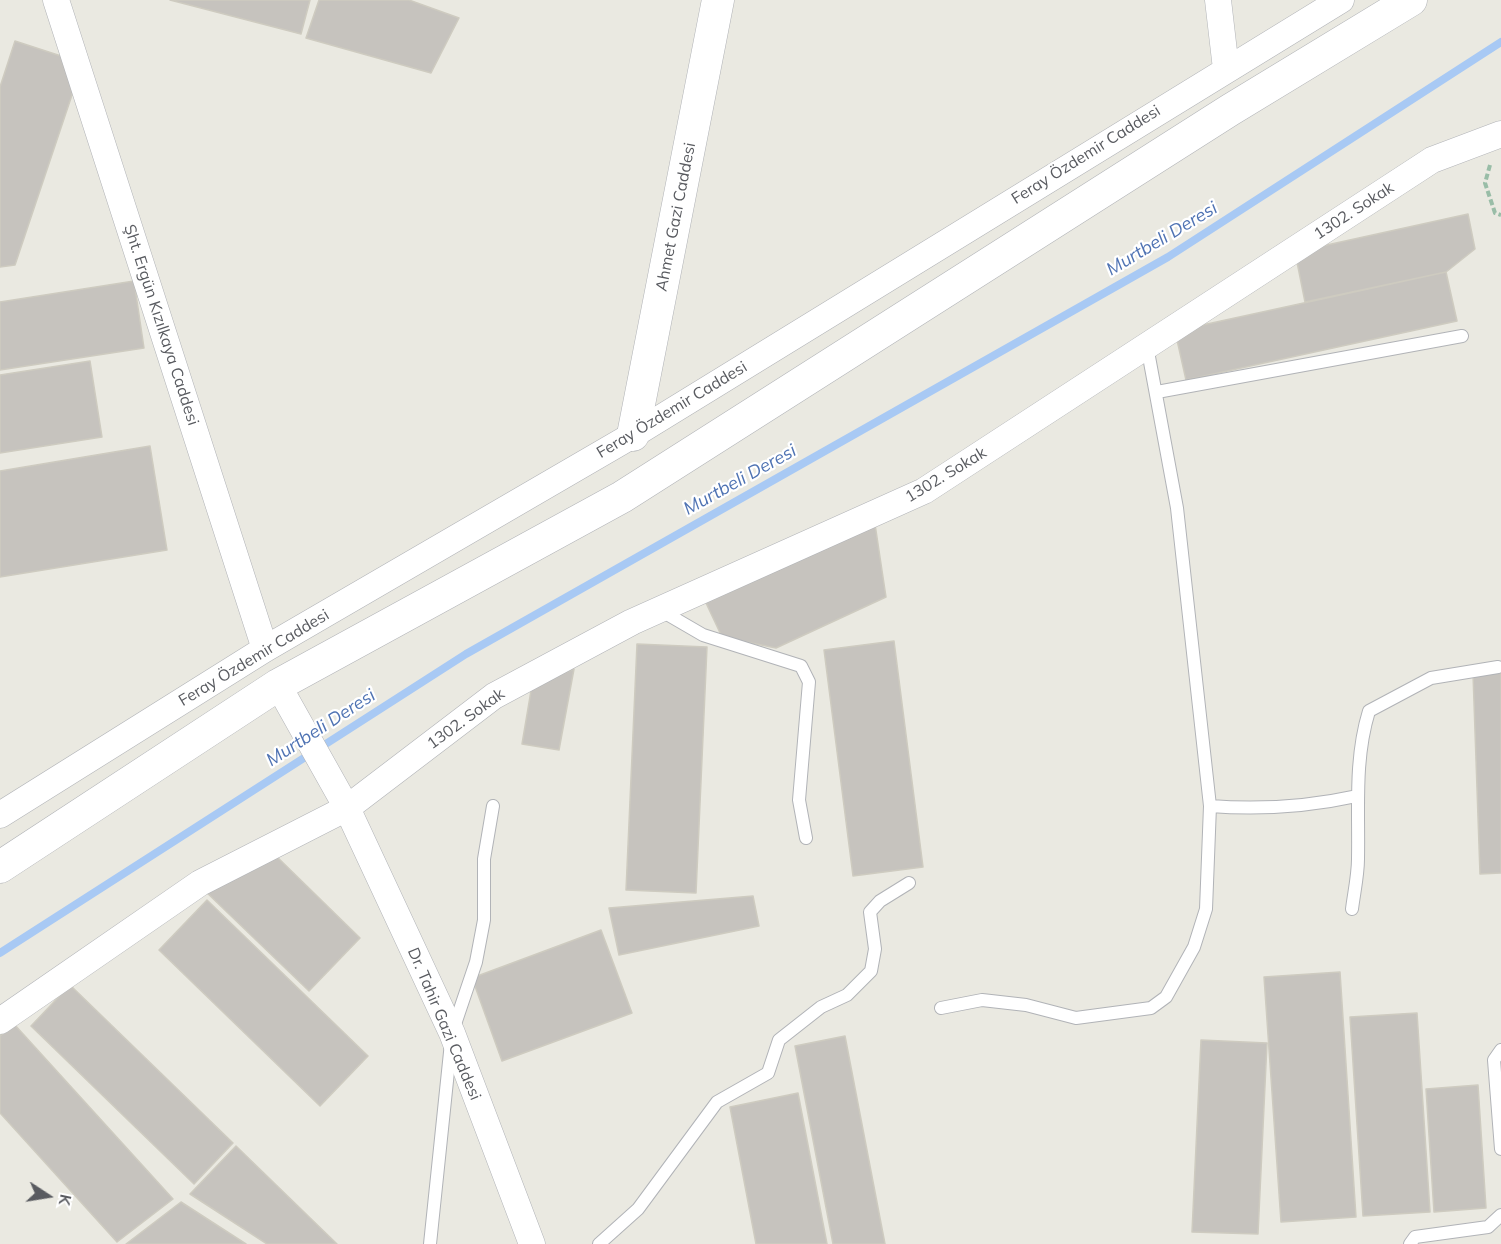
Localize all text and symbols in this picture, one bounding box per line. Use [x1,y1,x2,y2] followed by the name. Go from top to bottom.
[1008,101,1164,209] street label: Feray Özdemir Caddesi
[652,141,700,293] street label: Ahmet Gazi Caddesi
[1310,178,1398,244] street label: 1302. Sokak
[1103,197,1221,281] water label: Murtbeli Deresi
[119,222,203,428] street label: Şht. Ergün Kızılkaya Caddesi
[593,358,751,462] street label: Feray Özdemir Caddesi
[680,440,800,520] water label: Murtbeli Deresi
[902,443,990,507] street label: 1302. Sokak
[175,606,333,710] street label: Feray Özdemir Caddesi
[423,684,509,754] street label: 1302. Sokak
[262,685,380,771] water label: Murtbeli Deresi
[403,945,485,1103] street label: Dr. Tahir Gazi Caddesi
[18,1166,78,1226] north arrow
[55,1192,76,1207] text: K

